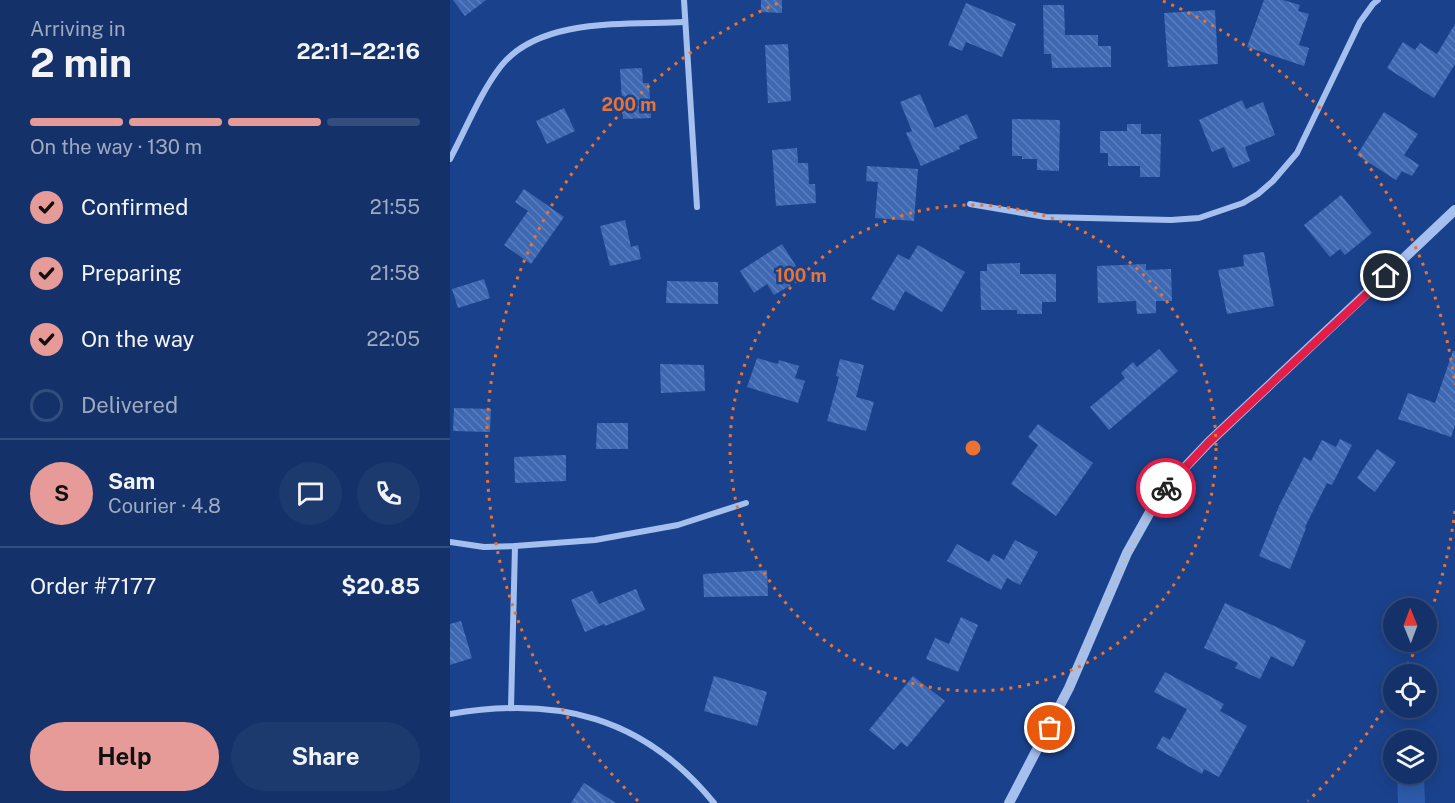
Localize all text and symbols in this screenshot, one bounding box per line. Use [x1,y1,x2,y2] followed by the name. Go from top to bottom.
[30,17,125,41] text: Arriving in
[296,38,420,64] text: 22:11–22:16
[30,40,132,86] text: 2 min
[602,94,656,115] text: 200 m
[30,135,202,159] text: On the way · 130 m
[30,191,63,224] icon: check
[81,194,188,220] text: Confirmed
[370,195,420,219] text: 21:55
[1360,250,1411,301] pin
[30,257,63,290] icon: check
[1369,259,1402,292] icon: home
[81,260,182,286] text: Preparing
[370,261,420,285] text: 21:58
[775,265,827,286] text: 100 m
[30,323,63,356] icon: check
[81,326,194,352] text: On the way
[367,327,420,351] text: 22:05
[81,392,178,418] text: Delivered
[963,438,983,458] centre of rings
[1136,458,1196,518] courier
[279,462,342,525] button: chat
[357,462,420,525] button: phone
[108,468,155,494] text: Sam
[1150,472,1183,505] icon: bike
[54,480,69,506] text: S
[108,494,221,518] text: Courier · 4.8
[30,573,157,599] text: Order #7177
[341,573,420,599] text: $20.85
[1383,598,1437,652] north arrow
[1383,598,1437,784] map controls
[1383,664,1437,718] button: locate
[1024,702,1075,753] pin
[1033,711,1066,744] icon: bag
[30,722,219,791] button: Help
[231,722,420,791] button: Share
[1383,730,1437,784] button: layers

